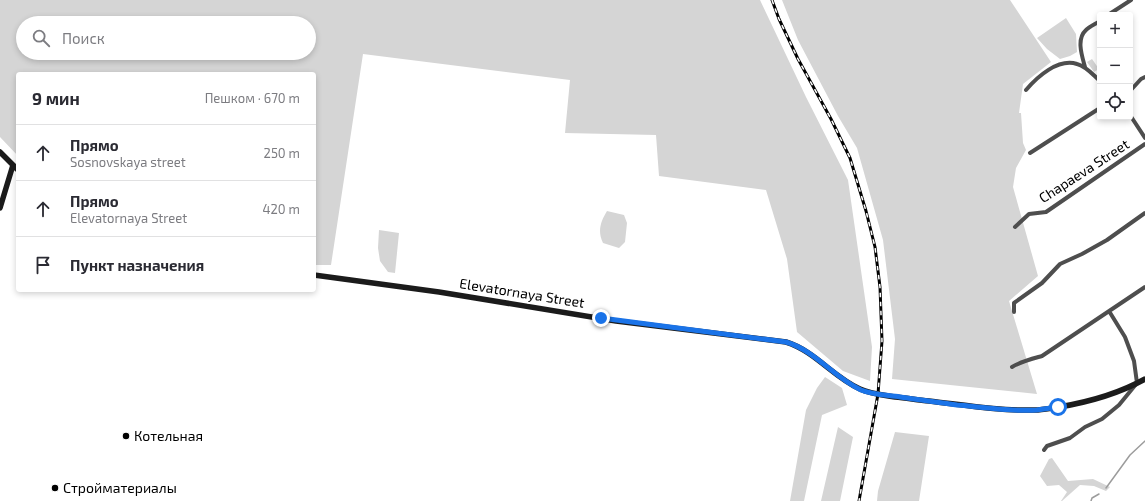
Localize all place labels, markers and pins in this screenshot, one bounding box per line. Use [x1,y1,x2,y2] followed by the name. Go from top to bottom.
[134,427,203,444] place label: Котельная
[121,431,131,441] marker: Котельная
[63,479,177,496] place label: Стройматериалы
[50,483,60,493] marker: Стройматериалы

